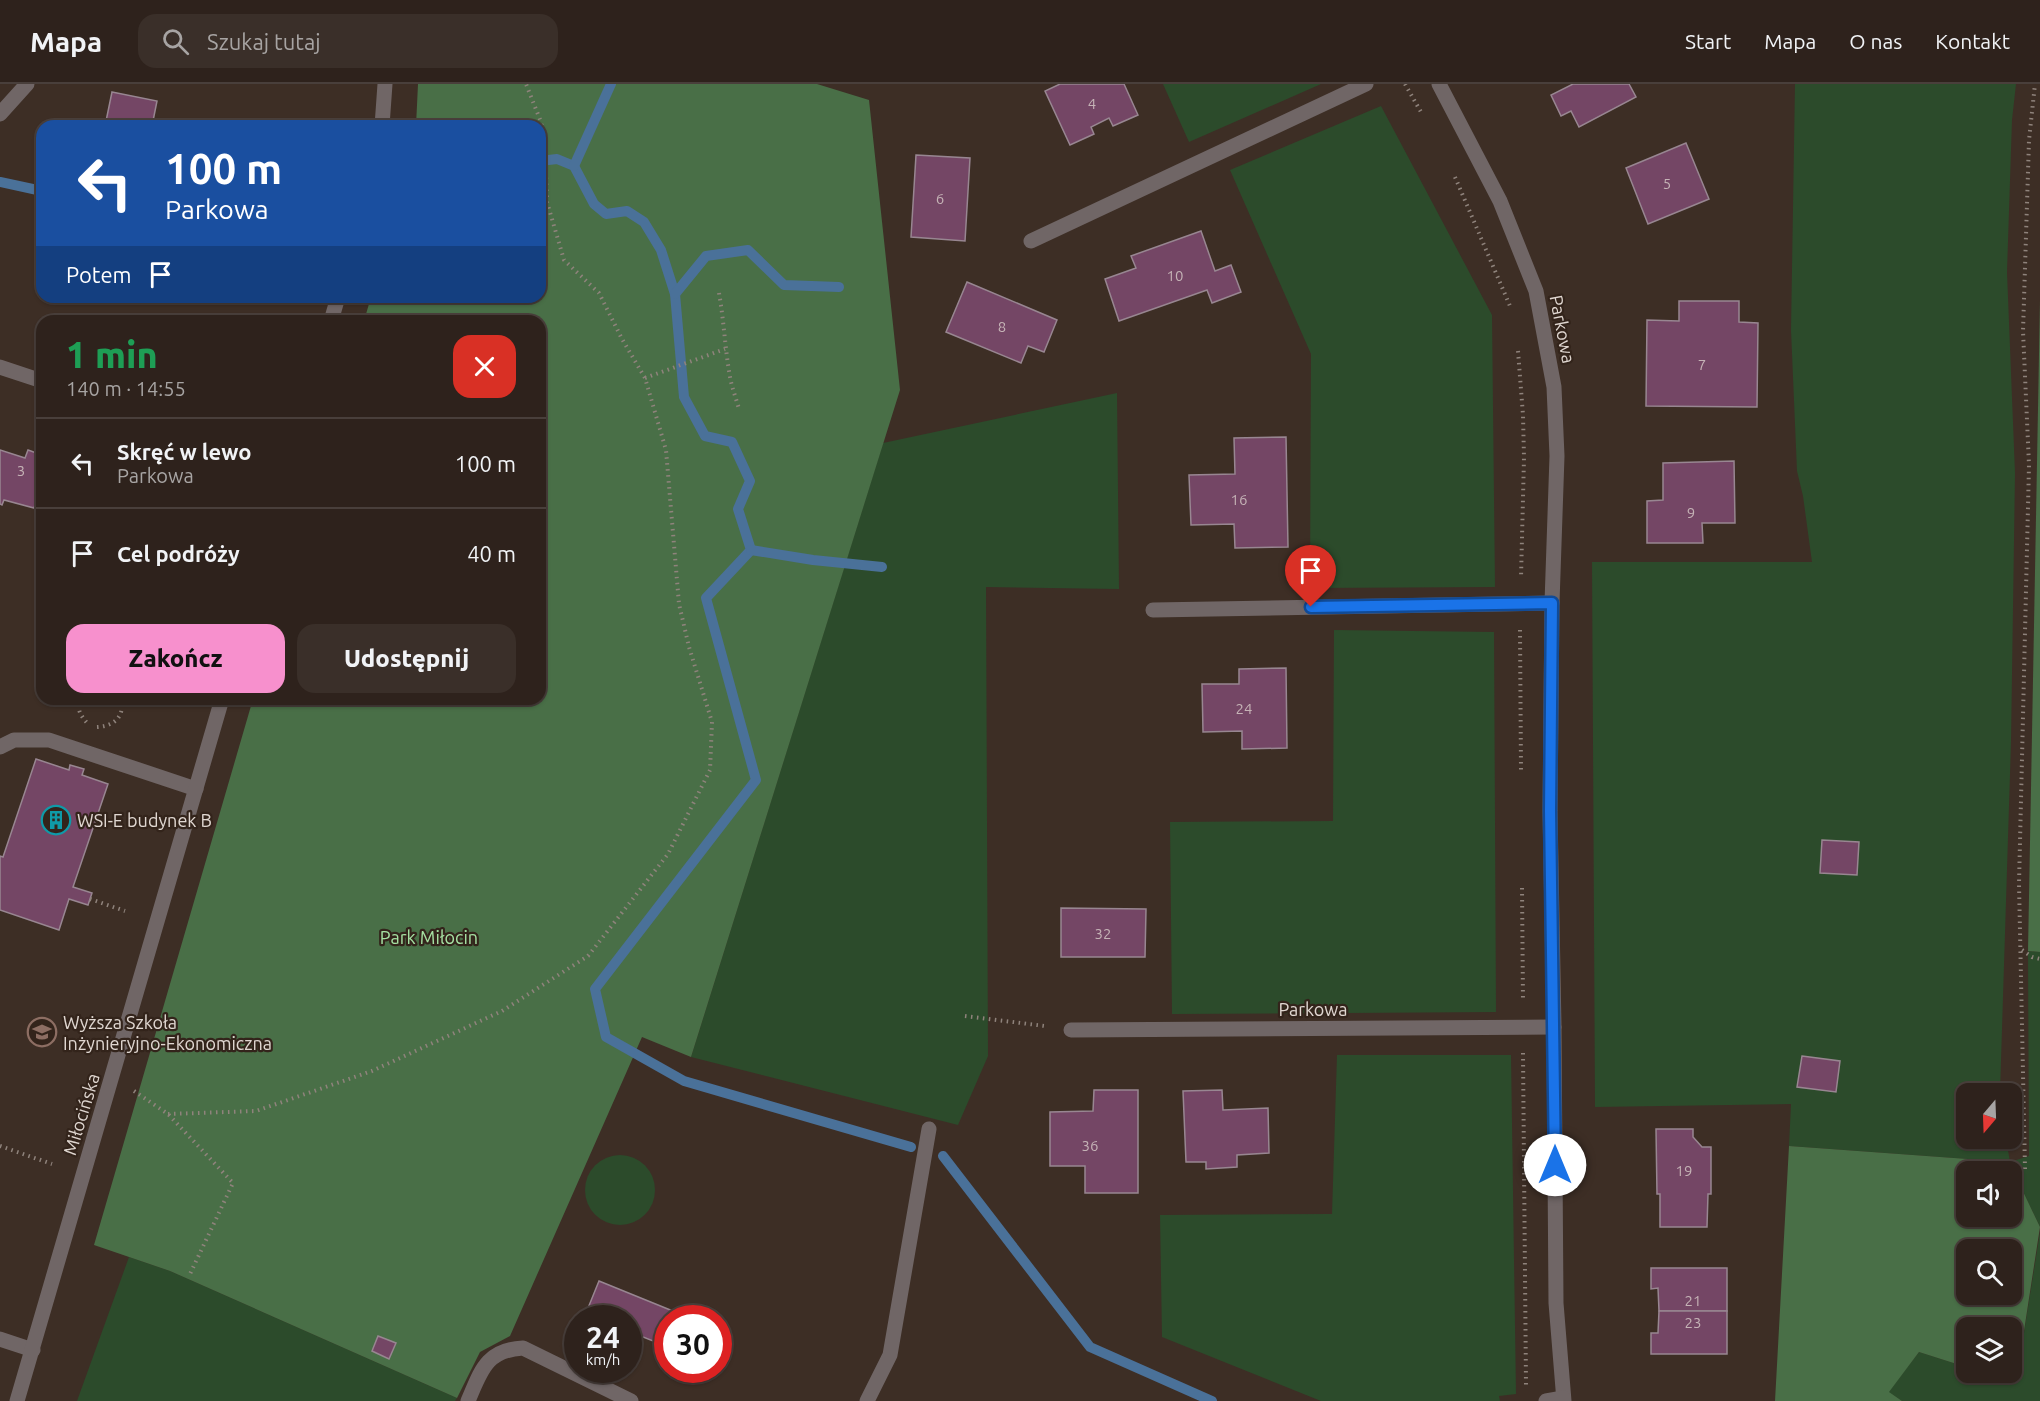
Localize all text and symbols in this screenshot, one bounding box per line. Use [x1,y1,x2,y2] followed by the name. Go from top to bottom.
[138,14,558,68] search box
[159,25,192,58] icon: search
[30,26,102,57] text: Mapa
[207,29,321,54] text: Szukaj tutaj
[1685,29,1731,53] text: Start
[1764,29,1816,53] text: Mapa
[1849,29,1902,53] text: O nas
[1935,29,2010,53] text: Kontakt
[1088,95,1096,112] house number: 4
[66,144,144,222] icon: left
[165,145,282,192] text: 100 m
[1663,175,1671,192] house number: 5
[936,190,944,207] house number: 6
[165,194,269,224] text: Parkowa
[144,258,177,291] icon: arrive
[66,262,132,287] text: Potem
[1167,267,1183,284] house number: 10
[1547,293,1579,365] street label: Parkowa
[998,318,1006,335] house number: 8
[66,334,158,375] text: 1 min
[453,335,516,398] button: close
[1698,356,1706,373] house number: 7
[66,377,186,400] text: 140 m · 14:55
[117,439,251,464] text: Skręć w lewo
[66,447,99,480] icon: left
[455,451,516,476] text: 100 m
[17,462,25,479] house number: 3
[117,464,194,487] text: Parkowa
[1231,491,1247,508] house number: 16
[1687,504,1695,521] house number: 9
[66,537,99,570] icon: arrive
[117,541,240,566] text: Cel podróży
[467,541,516,566] text: 40 m
[1285,545,1336,607] pin
[1294,554,1327,587] icon: arrive
[66,624,285,693] button: Zakończ
[297,624,516,693] button: Udostępnij
[1236,700,1252,717] house number: 24
[40,804,72,836] building icon: WSI-E budynek B
[77,810,212,830] place label: WSI-E budynek B
[1095,925,1111,942] house number: 32
[380,927,478,947] park label: Park Miłocin
[1278,999,1348,1019] street label: Parkowa
[63,1012,272,1053] place label: Wyższa Szkoła Inżynieryjno-Ekonomiczna
[26,1016,58,1048] school or university icon: Wyższa Szkoła Inżynieryjno-Ekonomiczna
[59,1071,103,1157] street label: Miłocińska
[1956,1083,2022,1149] north arrow
[1956,1083,2022,1383] map controls
[1523,1133,1587,1197] position arrow
[1082,1137,1098,1154] house number: 36
[1956,1161,2022,1227] button: sound
[1676,1162,1692,1179] house number: 19
[1956,1239,2022,1305] button: search
[1685,1292,1701,1309] house number: 21
[654,1305,732,1383] speed limit sign: 30
[1685,1314,1701,1331] house number: 23
[1956,1317,2022,1383] button: layers
[586,1320,620,1354] text: 24
[586,1351,620,1368] text: km/h

